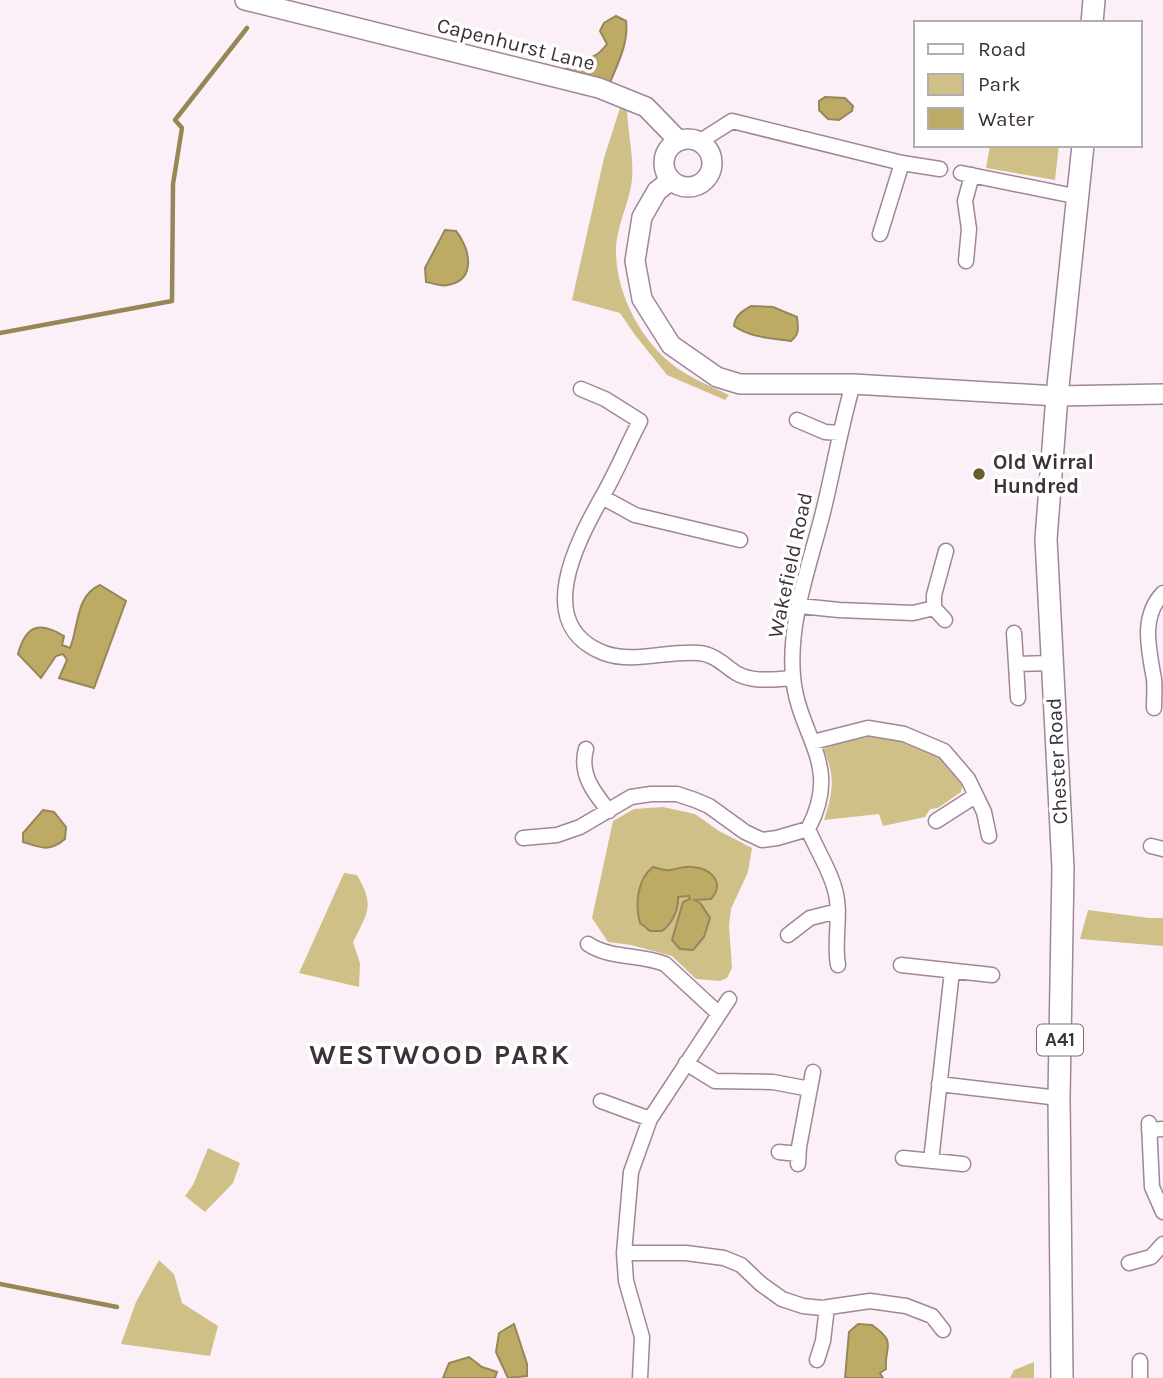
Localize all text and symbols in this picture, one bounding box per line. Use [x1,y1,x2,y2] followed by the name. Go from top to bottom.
[435,13,597,75] street label: Capenhurst Lane
[914,21,1142,147] legend
[978,37,1026,61] text: Road
[978,72,1021,96] text: Park
[978,107,1034,131] text: Water
[993,450,1094,498] place label: Old Wirral Hundred
[971,466,987,482] marker: Old Wirral Hundred
[763,490,817,640] street label: Wakefield Road
[1042,697,1072,825] street label: Chester Road
[1037,1024,1083,1056] road number: A41
[309,1038,571,1071] district label: WESTWOOD PARK

